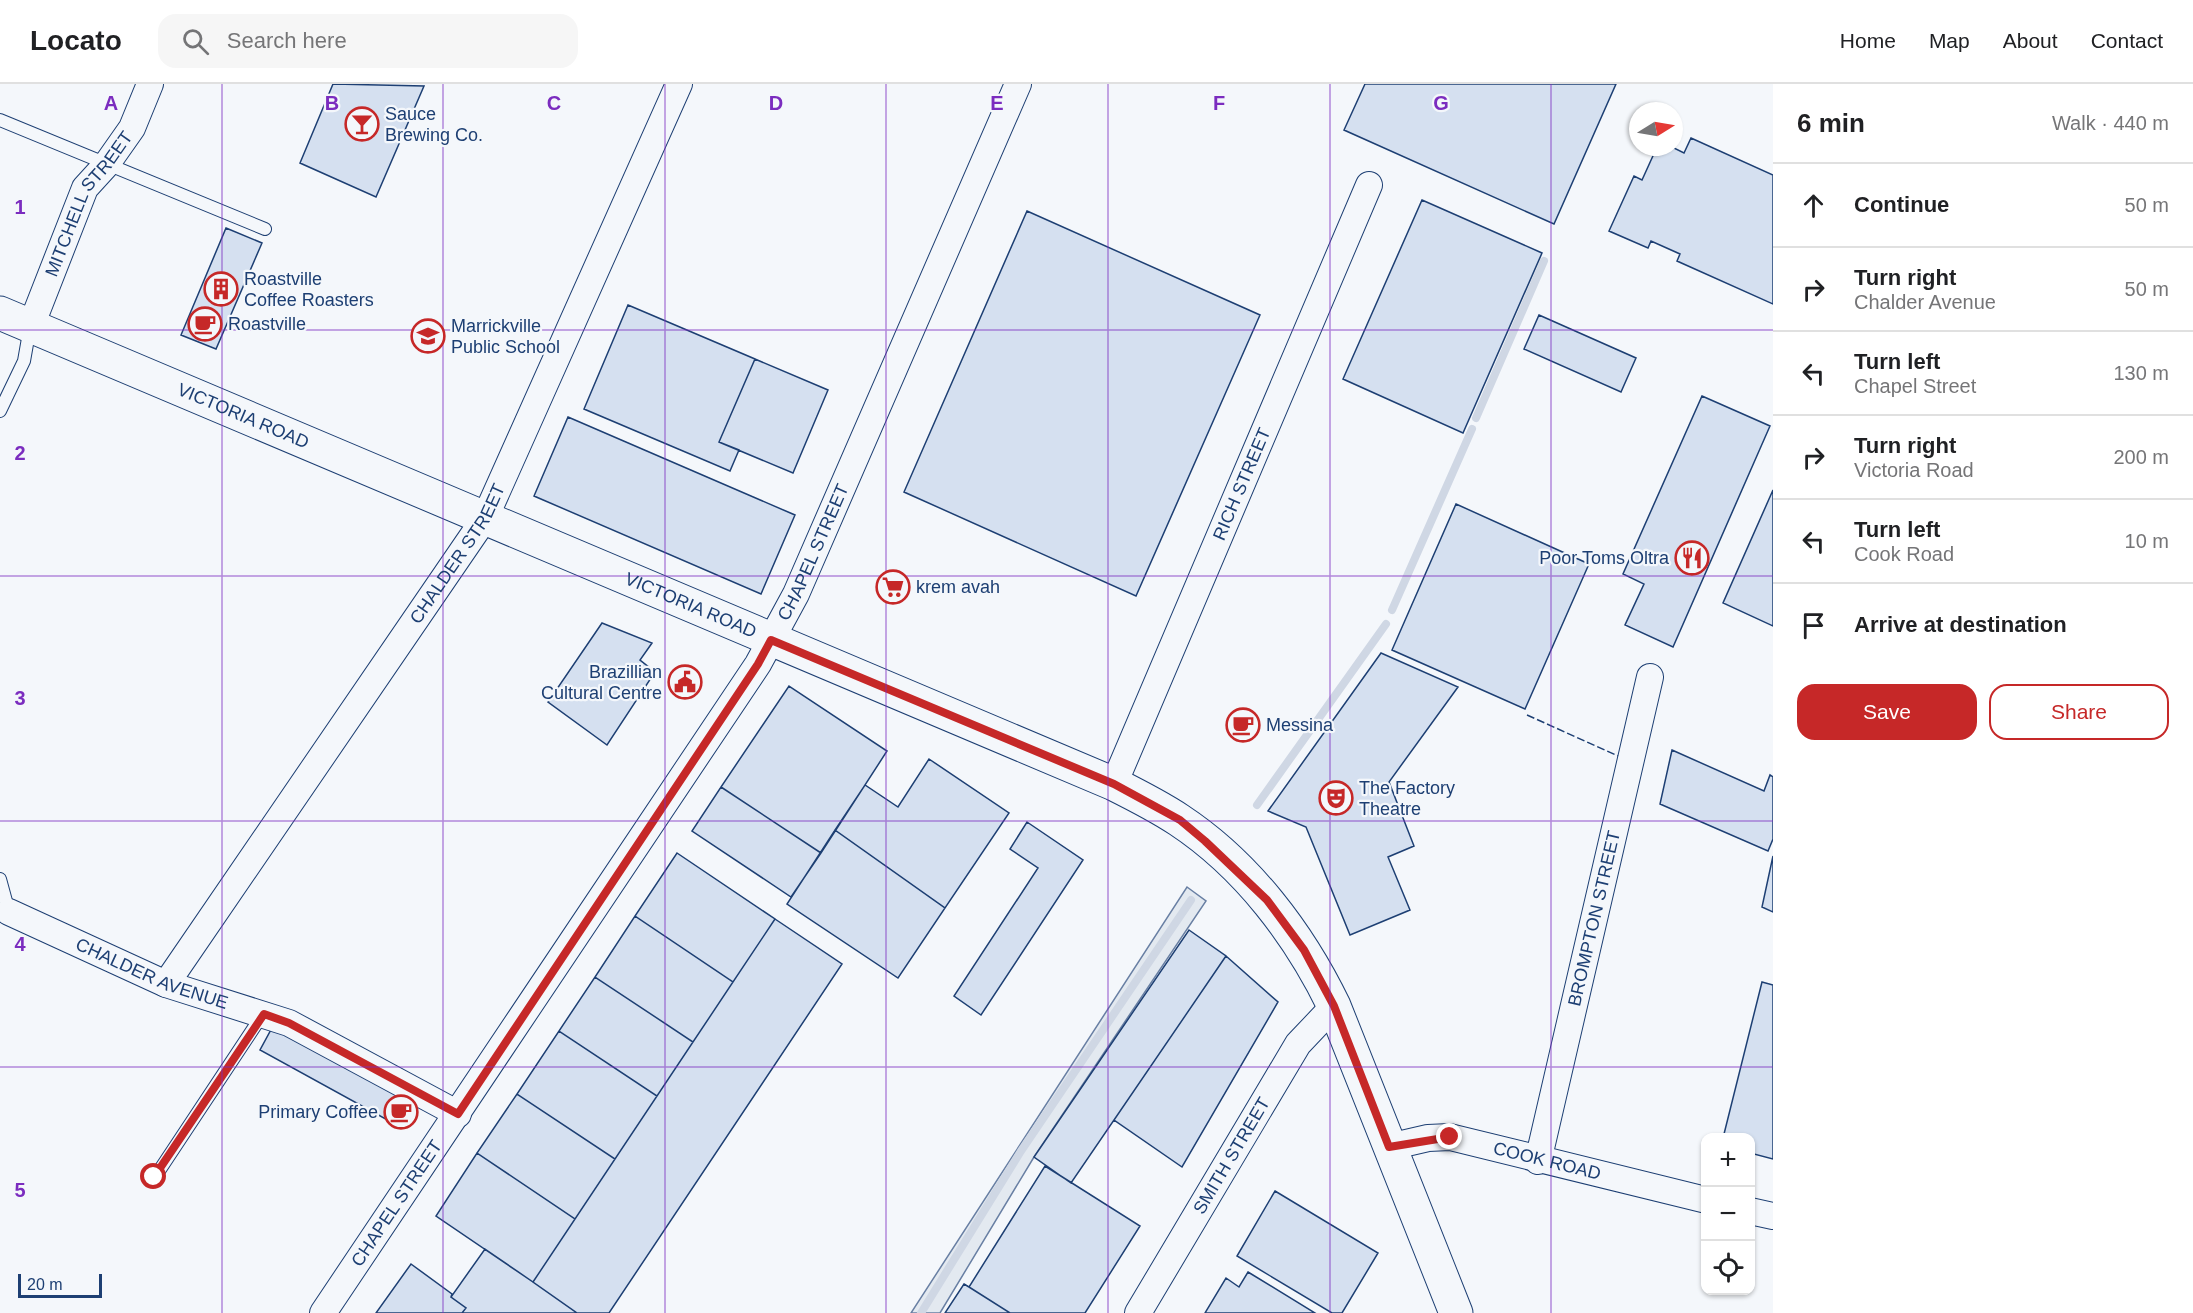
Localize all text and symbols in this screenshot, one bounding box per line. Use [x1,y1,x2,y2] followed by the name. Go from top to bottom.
[158,14,578,68] search box
[30,25,122,56] text: Locato
[179,25,212,58] icon: search
[227,28,347,53] text: Search here
[1840,29,1896,52] text: Home
[1929,29,1970,52] text: Map
[2003,29,2058,52] text: About
[2091,29,2163,52] text: Contact
[104,92,118,114] text: A
[325,92,339,114] text: B
[547,92,561,114] text: C
[769,92,783,114] text: D
[990,92,1004,114] text: E
[1213,92,1225,114] text: F
[1433,92,1449,114] text: G
[1629,102,1683,156] north arrow
[385,104,483,145] place label: Sauce Brewing Co.
[344,106,380,142] bar icon: Sauce Brewing Co.
[1797,108,1865,138] text: 6 min
[2052,112,2169,134] text: Walk · 440 m
[41,127,137,280] street label: MITCHELL STREET
[1797,189,1830,222] icon: ahead
[1854,192,1949,217] text: Continue
[2125,194,2169,216] text: 50 m
[14,196,26,218] text: 1
[1854,265,1956,290] text: Turn right
[244,269,374,310] place label: Roastville Coffee Roasters
[203,271,239,307] building icon: Roastville Coffee Roasters
[1797,273,1830,306] icon: right
[2125,278,2169,300] text: 50 m
[1854,291,1996,313] text: Chalder Avenue
[187,306,223,342] cafe icon: Roastville
[228,314,306,334] place label: Roastville
[451,316,560,357] place label: Marrickville Public School
[410,318,446,354] school or university icon: Marrickville Public School
[1854,349,1940,374] text: Turn left
[1797,357,1830,390] icon: left
[2113,362,2169,384] text: 130 m
[1854,375,1976,397] text: Chapel Street
[174,379,312,452] street label: VICTORIA ROAD
[1209,425,1274,543] street label: RICH STREET
[1854,433,1956,458] text: Turn right
[1797,441,1830,474] icon: right
[14,442,26,464] text: 2
[2113,446,2169,468] text: 200 m
[1854,459,1974,481] text: Victoria Road
[406,481,509,627] street label: CHALDER STREET
[774,481,853,624] street label: CHAPEL STREET
[1854,517,1940,542] text: Turn left
[1797,525,1830,558] icon: left
[2125,530,2169,552] text: 10 m
[1674,540,1710,576] restaurant icon: Poor Toms Oltra
[1854,543,1954,565] text: Cook Road
[1539,548,1670,568] place label: Poor Toms Oltra
[622,568,760,642] street label: VICTORIA ROAD
[875,569,911,605] supermarket icon: krem avah
[916,577,1000,597] place label: krem avah
[1797,609,1830,642] icon: arrive
[1854,612,2067,637] text: Arrive at destination
[541,662,662,703] place label: Brazillian Cultural Centre
[667,664,703,700] public building icon: Brazillian Cultural Centre
[1797,684,1977,740] button: Save
[1989,684,2169,740] button: Share
[14,687,26,709] text: 3
[1225,707,1261,743] cafe icon: Messina
[1266,715,1334,735] place label: Messina
[1359,778,1455,819] place label: The Factory Theatre
[1318,780,1354,816] theatre icon: The Factory Theatre
[1564,829,1624,1008] street label: BROMPTON STREET
[14,933,26,955] text: 4
[73,934,231,1013] street label: CHALDER AVENUE
[383,1094,419,1130] cafe icon: Primary Coffee
[1189,1094,1274,1218] street label: SMITH STREET
[258,1102,378,1122] place label: Primary Coffee
[1436,1123,1462,1149] route end
[1701,1133,1755,1295] map controls
[1701,1133,1755,1187] button: +
[347,1137,446,1270] street label: CHAPEL STREET
[1491,1138,1603,1184] street label: COOK ROAD
[140,1163,166,1189] route start
[14,1179,26,1201] text: 5
[1701,1187,1755,1241] button: −
[1701,1241,1755,1295] button: locate
[18,1271,102,1298] scale bar
[27,1276,63,1293] text: 20 m

